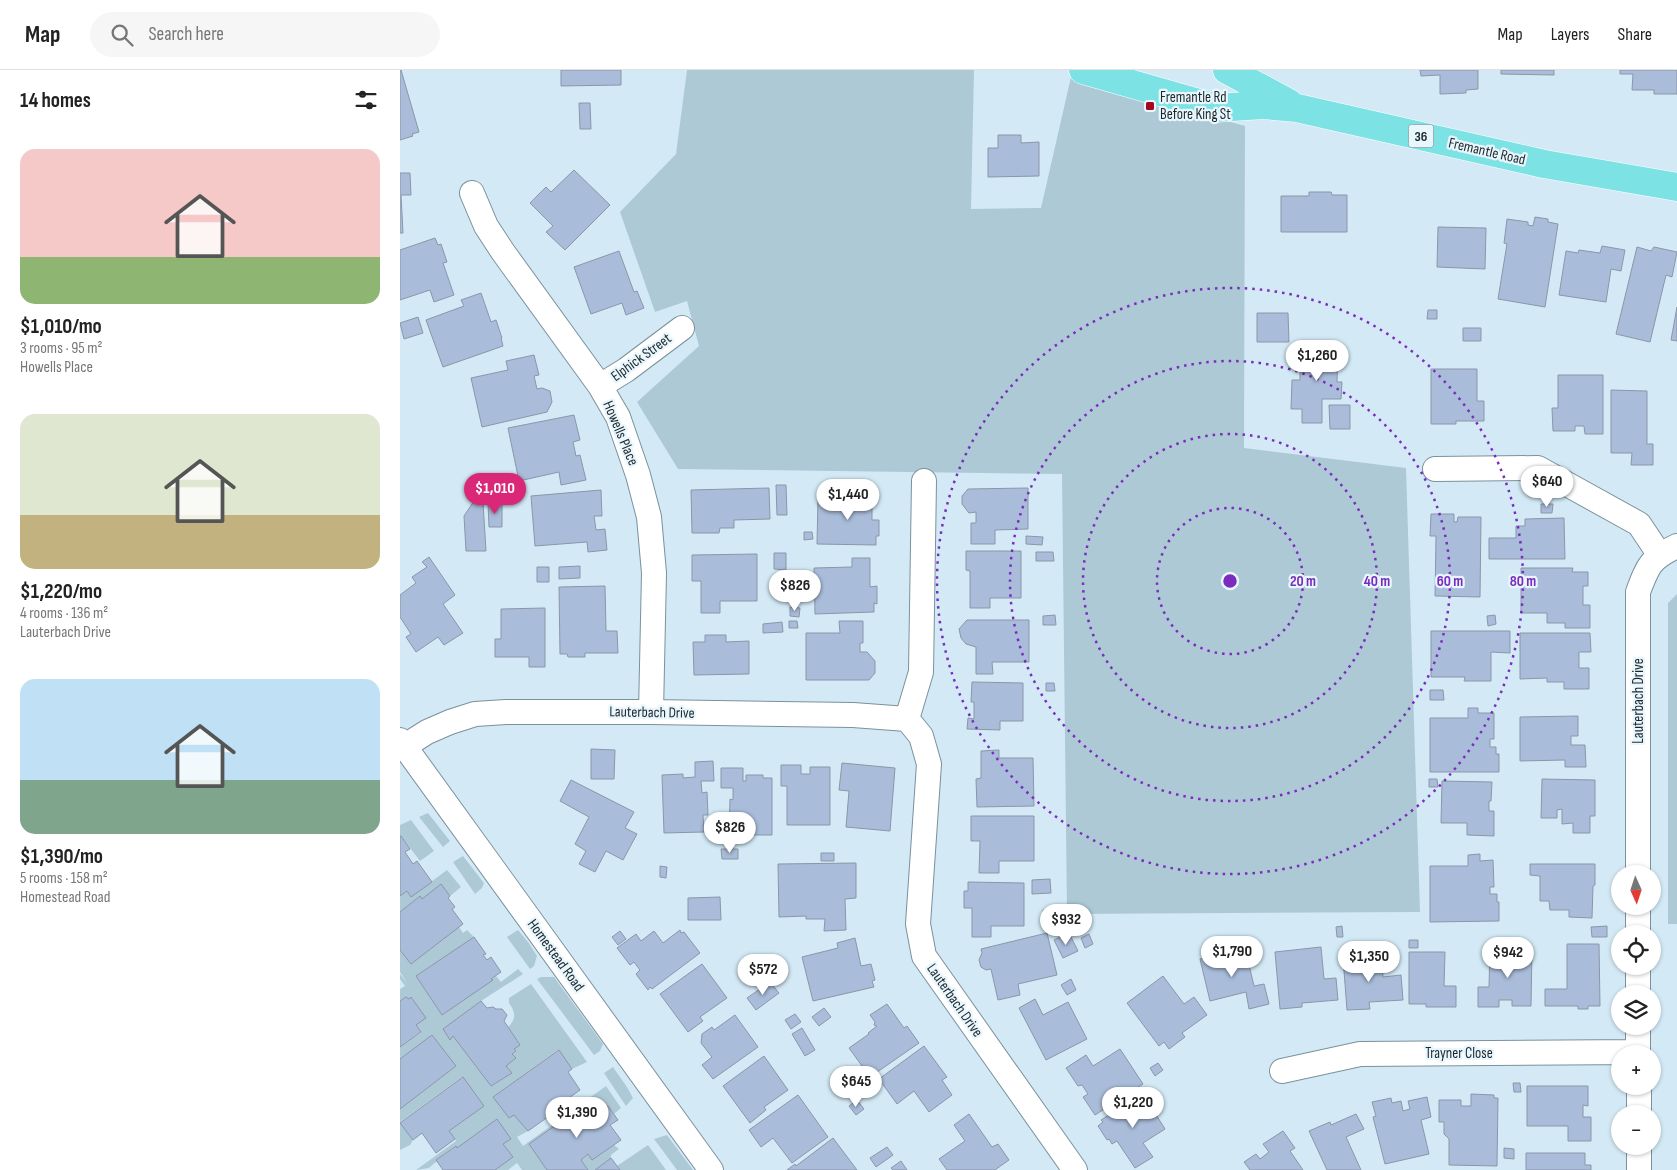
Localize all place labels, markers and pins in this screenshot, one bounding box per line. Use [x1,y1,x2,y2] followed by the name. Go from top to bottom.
[1160,88,1231,124] place label: Fremantle Rd Before King St
[1144,100,1156,112] marker: Fremantle Rd Before King St
[1276,340,1358,382] pin: $1,260
[1517,466,1577,508] pin: $640
[454,472,536,515] pin: $1,010
[807,478,889,521] pin: $1,440
[765,570,825,612] pin: $826
[1221,572,1239,590] centre of rings
[700,812,760,854] pin: $826
[1036,904,1096,946] pin: $932
[1191,936,1273,978] pin: $1,790
[1478,936,1538,979] pin: $942
[1328,940,1410,983] pin: $1,350
[733,954,793,996] pin: $572
[826,1066,886,1108] pin: $645
[1092,1086,1174,1129] pin: $1,220
[536,1096,618,1139] pin: $1,390

